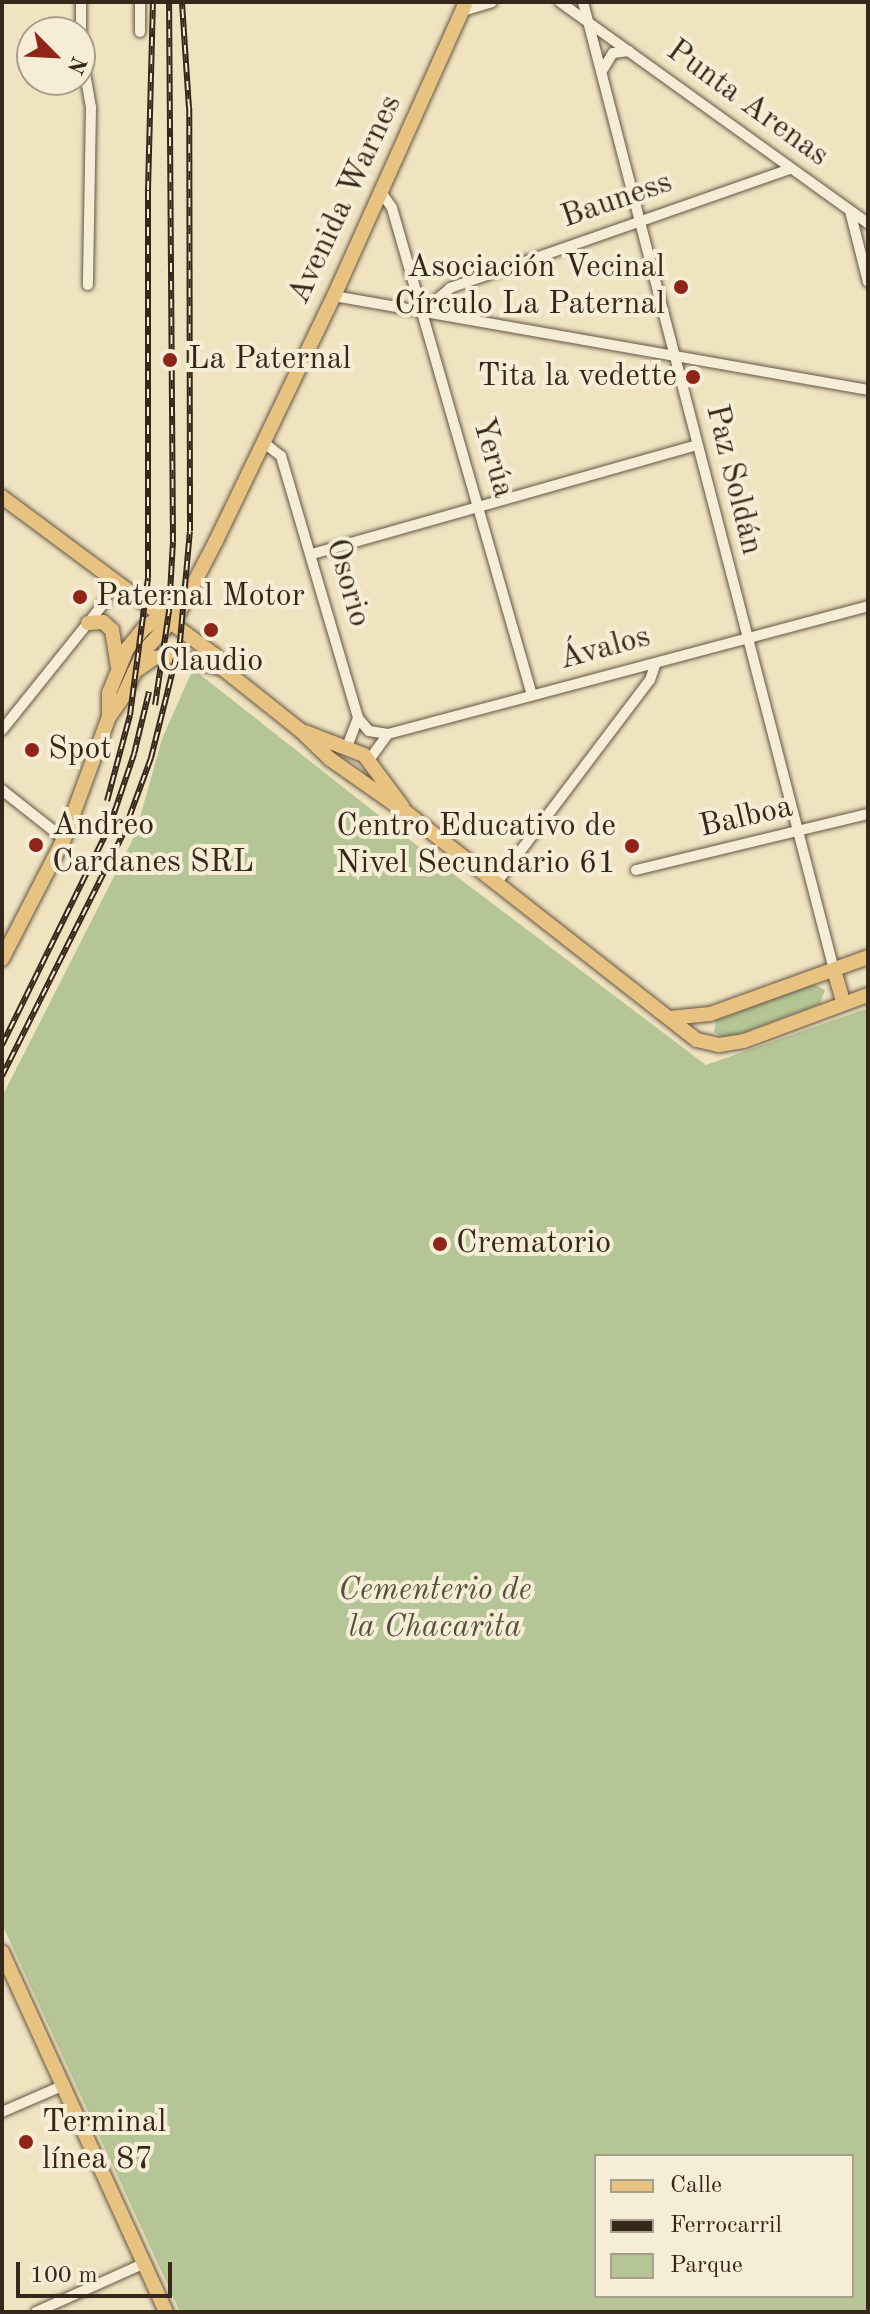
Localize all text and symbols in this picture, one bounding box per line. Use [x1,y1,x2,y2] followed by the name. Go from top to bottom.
[16,16,96,96] north arrow
[658,32,836,176] street label: Punta Arenas
[63,53,90,77] text: N
[281,89,411,311] street label: Avenida Warnes
[556,164,678,238] street label: Bauness
[394,250,665,325] place label: Asociación Vecinal Círculo La Paternal
[672,278,690,296] marker: Asociación Vecinal Círculo La Paternal
[188,341,351,379] place label: La Paternal
[159,349,181,371] marker: La Paternal
[477,358,677,396] place label: Tita la vedette
[684,368,702,386] marker: Tita la vedette
[696,401,770,559] street label: Paz Soldán
[462,413,522,503] street label: Yerúa
[316,535,378,631] street label: Osorio
[96,578,305,616] place label: Paternal Motor
[71,588,89,606] marker: Paternal Motor
[555,618,655,680] street label: Ávalos
[202,621,220,639] marker: Claudio
[159,643,263,681] place label: Claudio
[48,731,111,769] place label: Spot
[23,741,41,759] marker: Spot
[696,789,796,847] street label: Balboa
[52,808,254,883] place label: Andreo Cardanes SRL
[336,809,616,884] place label: Centro Educativo de Nivel Secundario 61
[27,836,45,854] marker: Andreo Cardanes SRL
[623,837,641,855] marker: Centro Educativo de Nivel Secundario 61
[456,1225,611,1263] place label: Crematorio
[431,1235,449,1253] marker: Crematorio
[338,1573,532,1648] park label: Cementerio de la Chacarita
[42,2105,166,2180] place label: Terminal línea 87
[17,2133,35,2151] marker: Terminal línea 87
[594,2154,854,2298] legend
[670,2174,722,2198] text: Calle
[670,2214,782,2238] text: Ferrocarril
[20,2246,176,2296] scale bar
[670,2254,743,2278] text: Parque
[30,2264,98,2288] text: 100 m

